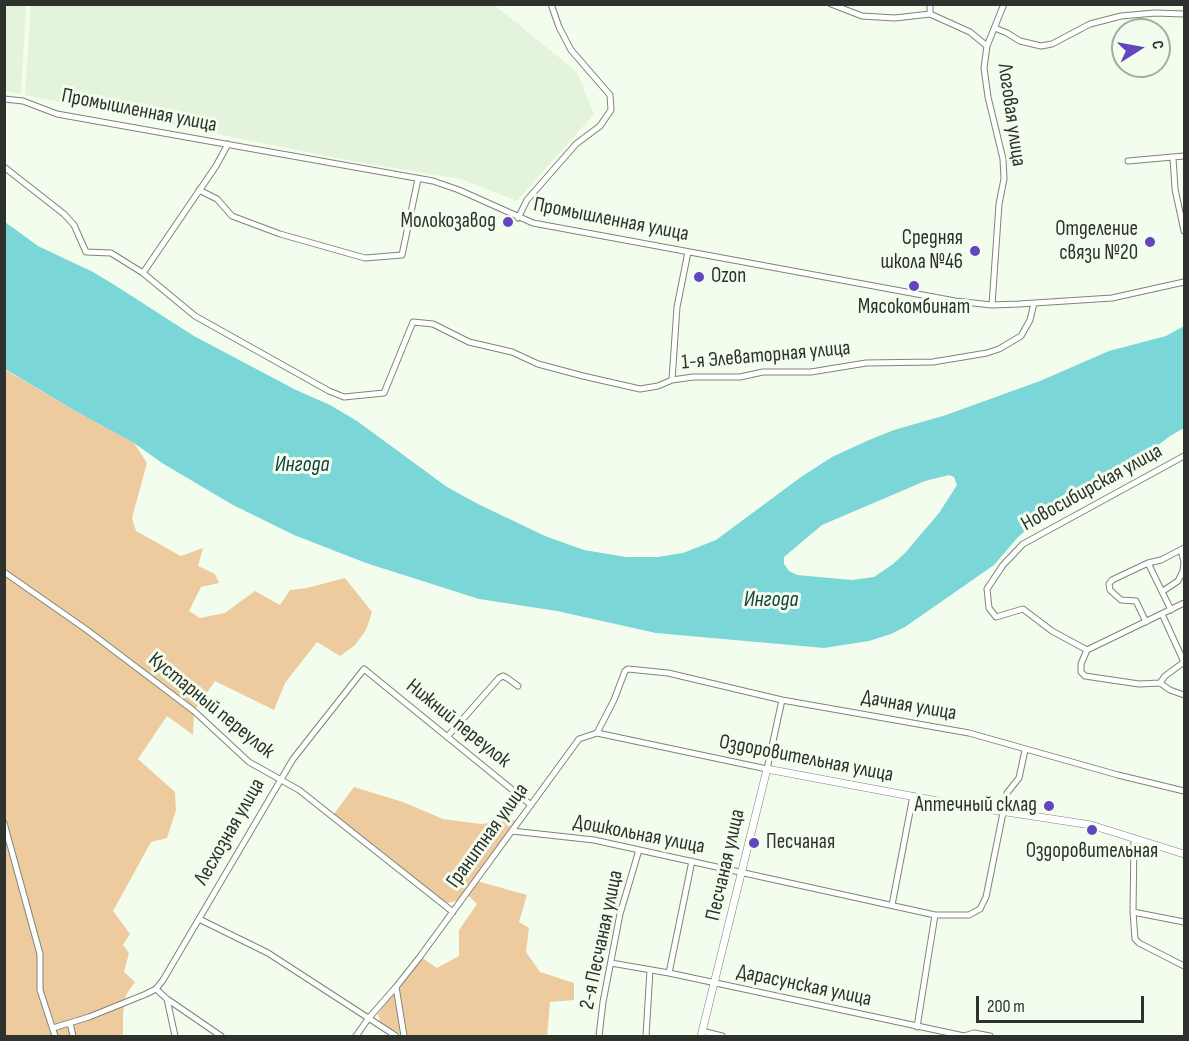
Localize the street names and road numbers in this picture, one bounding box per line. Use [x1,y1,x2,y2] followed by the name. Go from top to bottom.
[991,62,1031,168] street label: Логовая улица
[59,84,219,138] street label: Промышленная улица
[531,193,691,247] street label: Промышленная улица
[681,336,851,376] street label: 1-я Элеваторная улица
[1017,439,1167,537] street label: Новосибирская улица
[143,647,279,765] street label: Кустарный переулок
[401,674,515,774] street label: Нижний переулок
[860,685,958,727] street label: Дачная улица
[717,730,895,788] street label: Оздоровительная улица
[189,774,271,890] street label: Лесхозная улица
[442,779,534,893] street label: Гранитная улица
[701,807,751,923] street label: Песчаная улица
[571,810,707,860] street label: Дошкольная улица
[575,868,629,1012] street label: 2-я Песчаная улица
[734,959,874,1013] street label: Дарасунская улица

